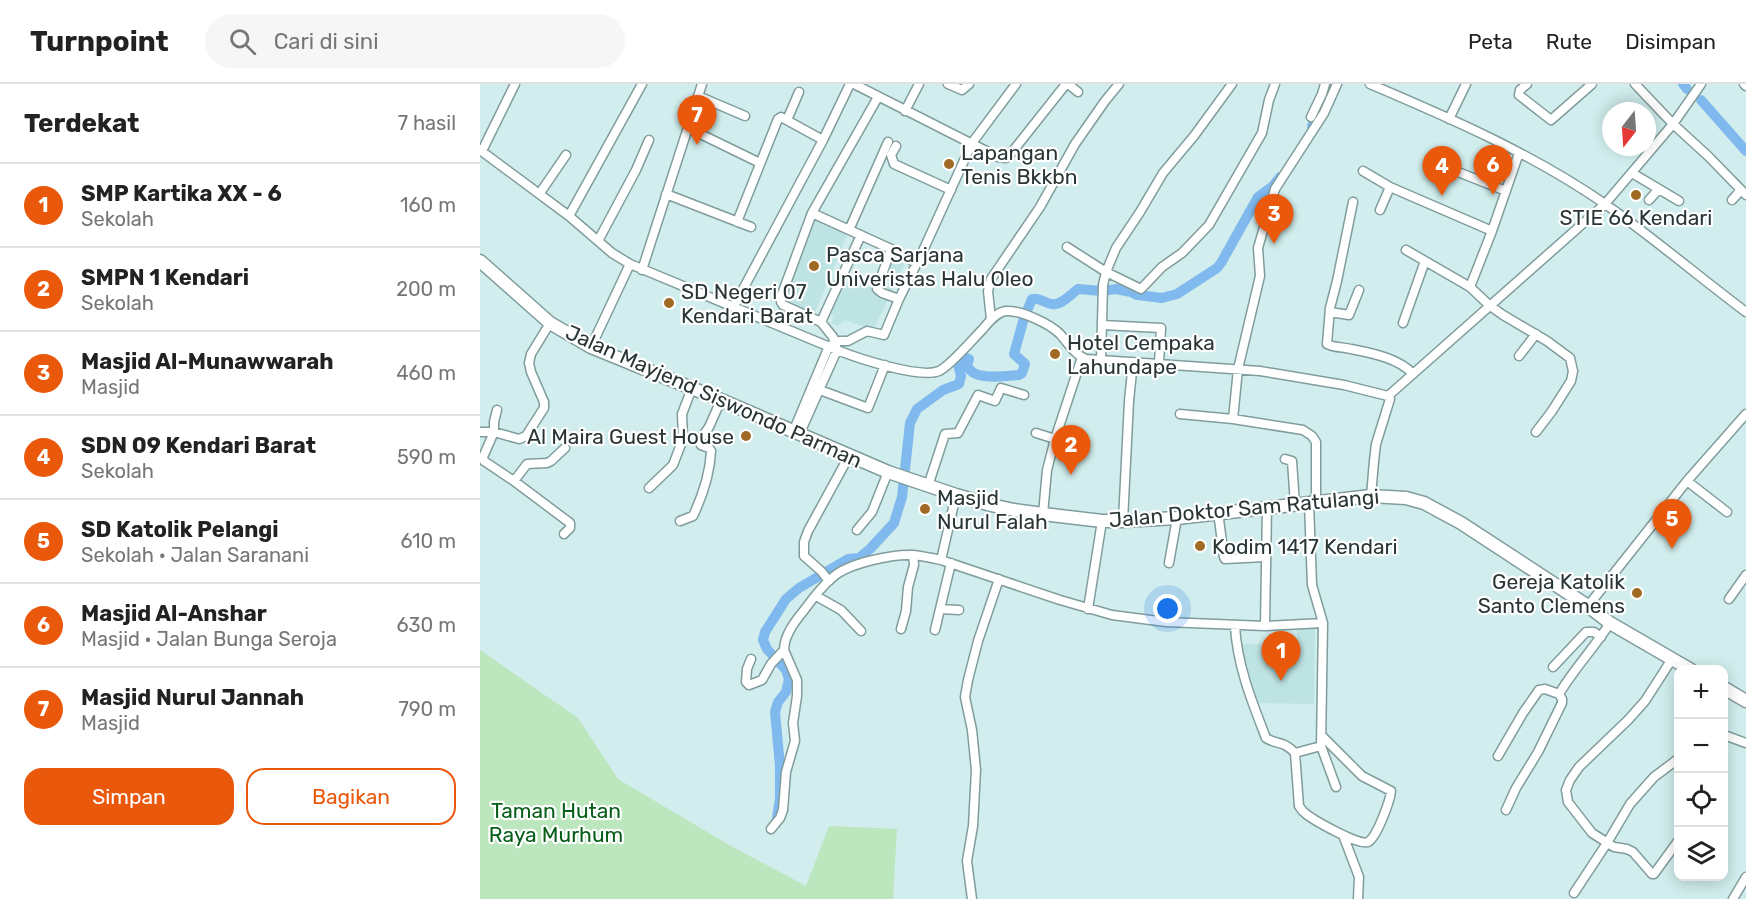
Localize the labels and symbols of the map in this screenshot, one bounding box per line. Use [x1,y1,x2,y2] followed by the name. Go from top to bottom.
[678,95,716,145] pin: 7
[1602,102,1656,156] north arrow
[961,140,1078,189] place label: Lapangan Tenis Bkkbn
[1474,146,1512,195] pin: 6
[1422,147,1462,196] pin: 4
[942,157,956,171] marker: Lapangan Tenis Bkkbn
[1629,188,1643,202] marker: STIE 66 Kendari
[1254,194,1294,244] pin: 3
[1560,205,1712,230] place label: STIE 66 Kendari
[826,242,1034,291] place label: Pasca Sarjana Univeristas Halu Oleo
[807,259,821,273] marker: Pasca Sarjana Univeristas Halu Oleo
[681,279,813,328] place label: SD Negeri 07 Kendari Barat
[662,296,676,310] marker: SD Negeri 07 Kendari Barat
[562,319,866,473] street label: Jalan Mayjend Siswondo Parman
[1067,330,1215,379] place label: Hotel Cempaka Lahundape
[1048,347,1062,361] marker: Hotel Cempaka Lahundape
[527,424,734,449] place label: Al Maira Guest House
[1052,426,1090,475] pin: 2
[739,429,753,443] marker: Al Maira Guest House
[1108,484,1380,532] street label: Jalan Doktor Sam Ratulangi
[937,485,1048,534] place label: Masjid Nurul Falah
[1652,500,1692,549] pin: 5
[918,502,932,516] marker: Masjid Nurul Falah
[1212,534,1398,559] place label: Kodim 1417 Kendari
[1193,539,1207,553] marker: Kodim 1417 Kendari
[1478,569,1625,618] place label: Gereja Katolik Santo Clemens
[1630,586,1644,600] marker: Gereja Katolik Santo Clemens
[1153,594,1182,623] your location
[1262,632,1300,681] pin: 1
[489,798,623,847] park label: Taman Hutan Raya Murhum

